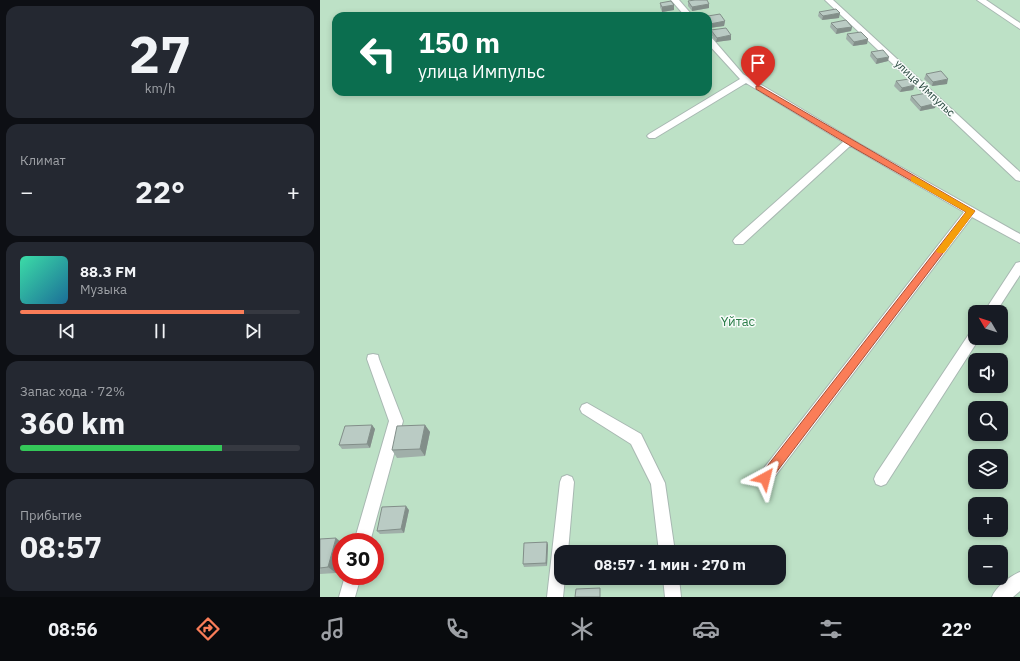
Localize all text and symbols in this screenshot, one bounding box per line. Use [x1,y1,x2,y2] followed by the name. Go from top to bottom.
[129,20,191,87] text: 27
[418,24,500,61] text: 150 m
[352,28,404,80] icon: left
[741,46,775,87] pin
[747,52,769,74] icon: arrive
[892,56,958,120] street label: улица Импульс
[418,60,545,83] text: улица Импульс
[145,80,175,97] text: km/h
[20,152,66,169] text: Климат
[135,172,185,211] text: 22°
[20,177,33,206] text: −
[287,177,300,206] text: +
[80,262,136,281] text: 88.3 FM
[80,281,127,298] text: Музыка
[968,305,1008,345] north arrow
[968,305,1008,585] map controls
[721,313,756,330] park label: Үйтас
[56,320,78,342] icon: previous
[149,320,171,342] icon: pause
[242,320,264,342] icon: next
[968,353,1008,393] button: sound
[20,383,125,400] text: Запас хода · 72%
[968,401,1008,441] button: search
[20,403,125,442] text: 360 km
[968,449,1008,489] button: layers
[744,457,786,499] position arrow
[968,497,1008,537] button: +
[20,507,82,524] text: Прибытие
[20,527,102,566] text: 08:57
[332,533,384,585] speed limit sign: 30
[968,545,1008,585] button: −
[594,555,746,574] text: 08:57 · 1 мин · 270 m
[194,615,222,643] icon: directions
[319,615,347,643] icon: music
[443,615,471,643] icon: phone
[568,615,596,643] icon: climate
[692,615,720,643] icon: car
[817,615,845,643] icon: filters
[48,618,97,641] text: 08:56
[942,618,972,641] text: 22°

